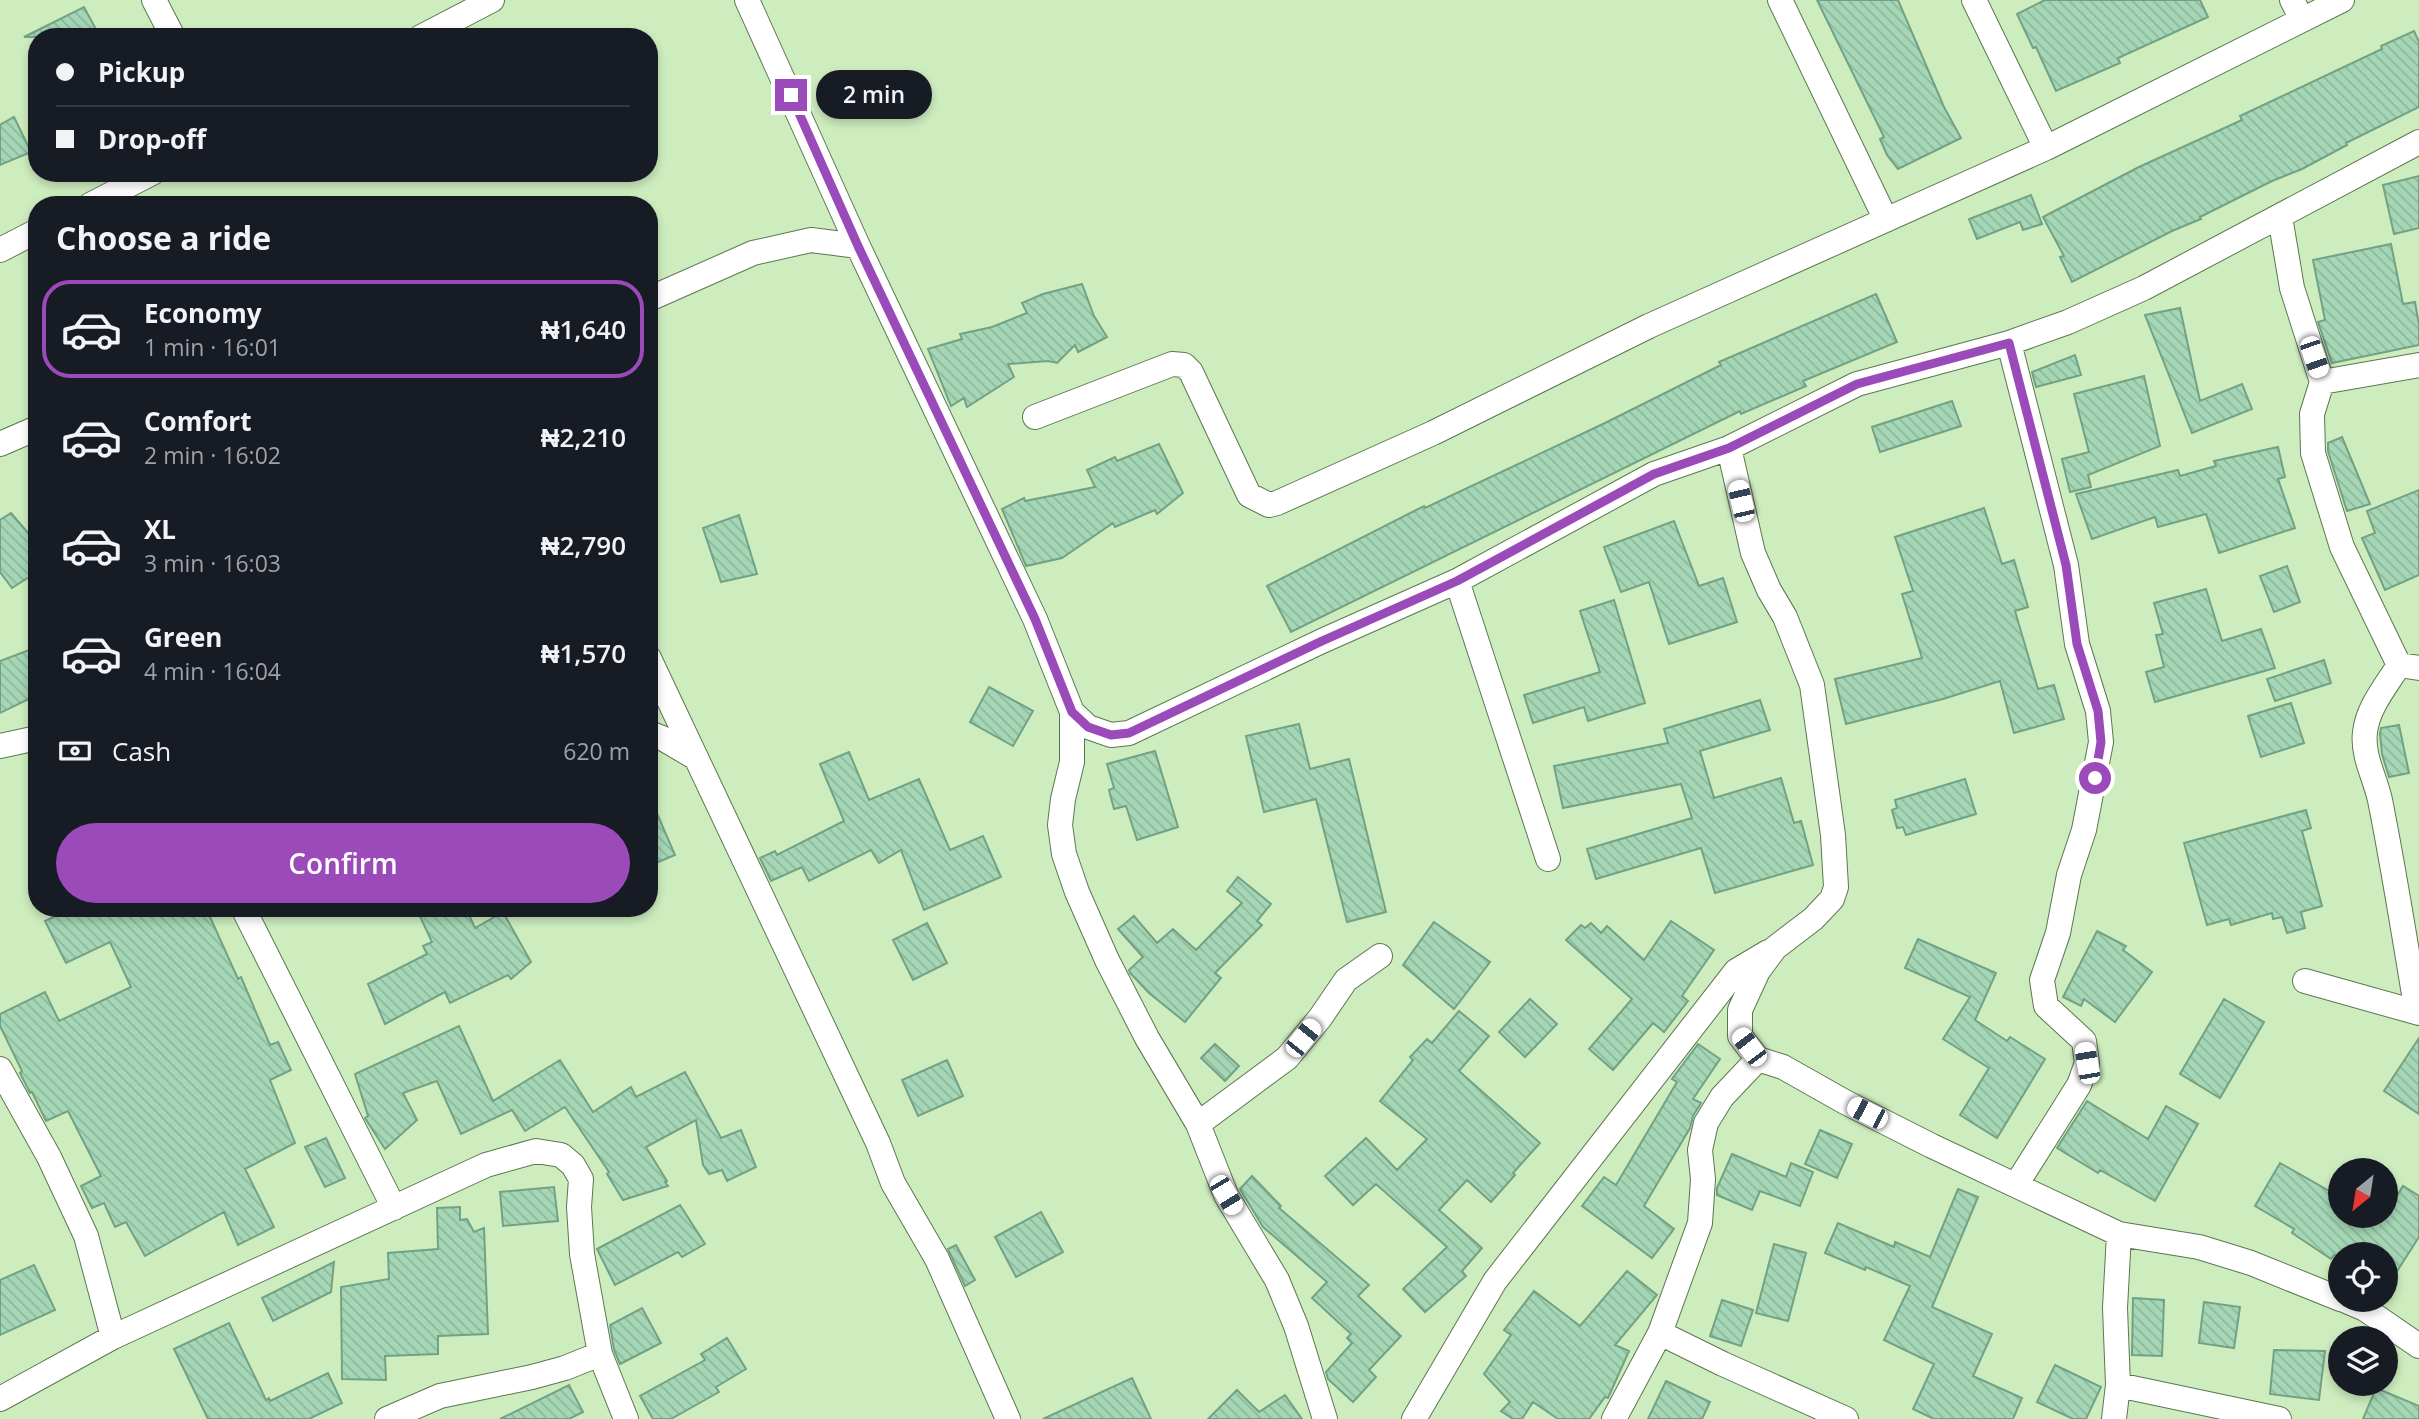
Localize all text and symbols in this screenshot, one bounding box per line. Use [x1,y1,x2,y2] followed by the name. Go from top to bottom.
[98,54,185,90] text: Pickup
[816,70,931,119] callout: 2 min
[843,78,905,110] text: 2 min
[775,79,807,111] route end
[98,121,206,157] text: Drop-off
[56,216,271,259] text: Choose a ride
[144,295,262,331] text: Economy
[60,298,123,361] icon: car
[541,311,626,347] text: ₦1,640
[144,331,281,363] text: 1 min · 16:01
[2298,334,2331,380] car
[144,403,251,439] text: Comfort
[60,406,123,469] icon: car
[541,419,626,455] text: ₦2,210
[144,439,281,471] text: 2 min · 16:02
[1727,478,1756,524] car
[144,511,176,547] text: XL
[60,514,123,577] icon: car
[541,527,626,563] text: ₦2,790
[144,547,281,579] text: 3 min · 16:03
[144,619,222,655] text: Green
[60,622,123,685] icon: car
[541,635,626,671] text: ₦1,570
[144,655,281,687] text: 4 min · 16:04
[56,732,94,770] icon: cash
[112,733,171,769] text: Cash
[563,735,630,767] text: 620 m
[2079,762,2111,794] route start
[56,823,630,903] button: Confirm
[1282,1015,1325,1061] car
[1728,1024,1771,1070] car
[2074,1040,2101,1086] car
[1844,1094,1891,1132] car
[2328,1158,2398,1228] north arrow
[2328,1158,2398,1396] map controls
[1207,1172,1246,1218] car
[2328,1242,2398,1312] button: locate
[2328,1326,2398,1396] button: layers

